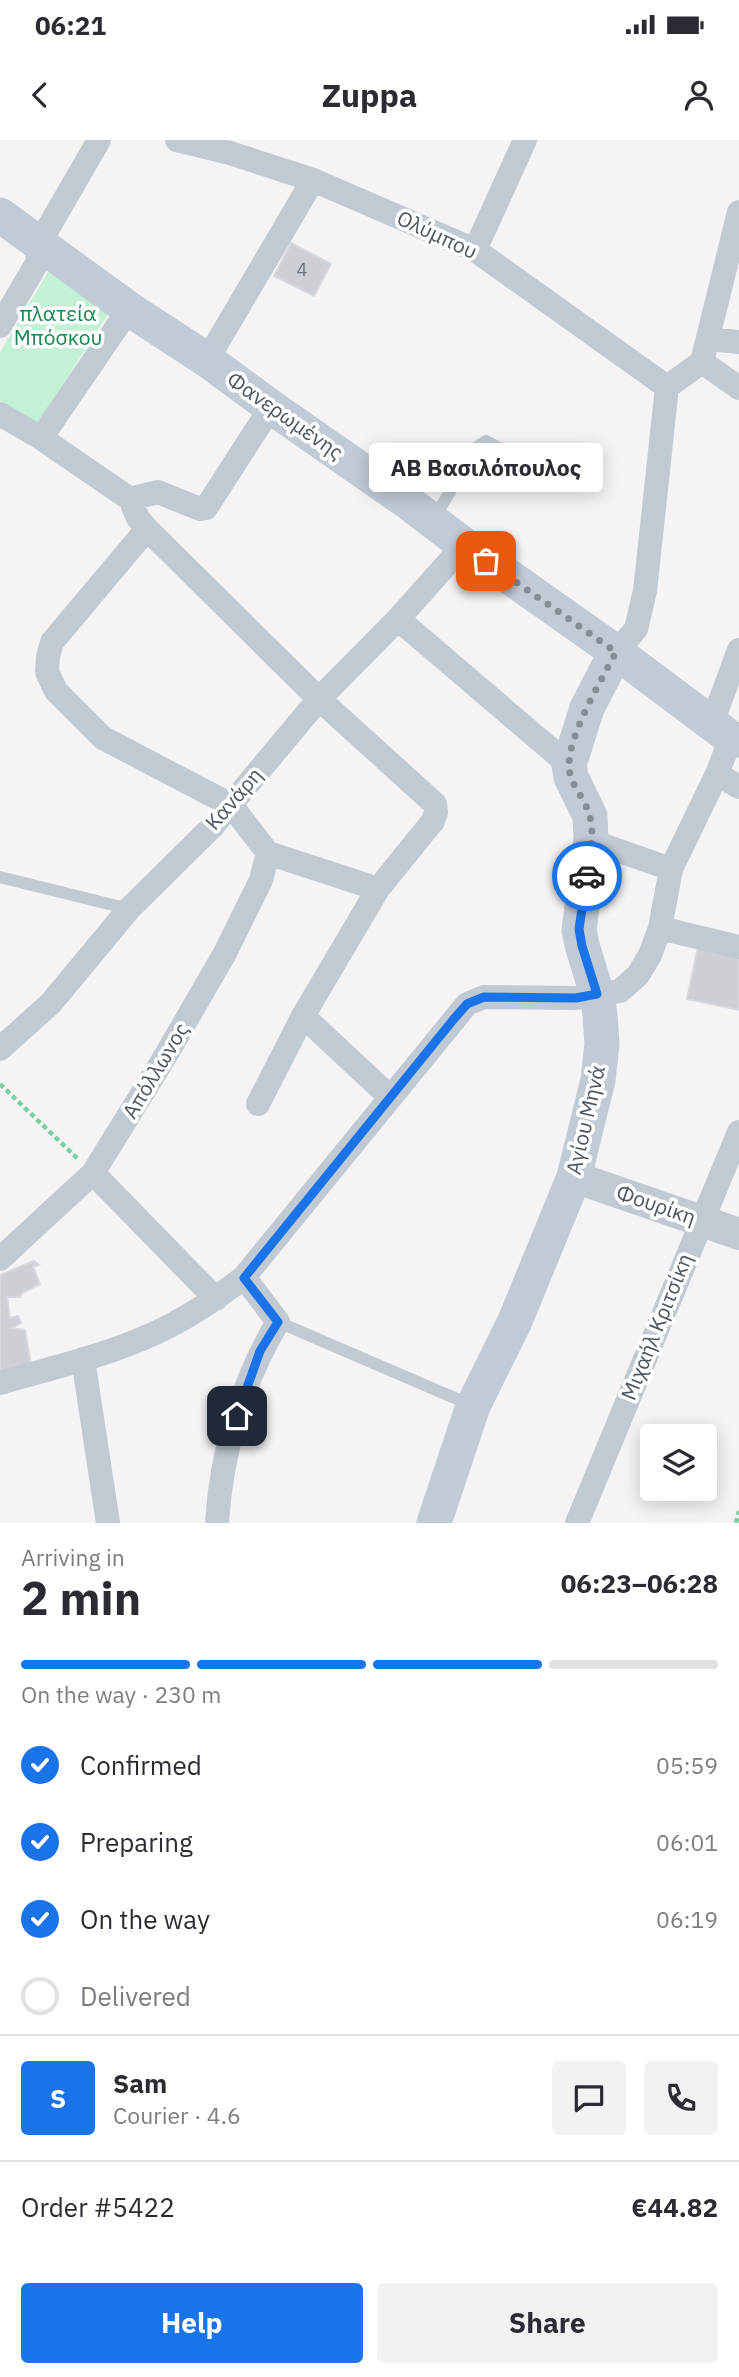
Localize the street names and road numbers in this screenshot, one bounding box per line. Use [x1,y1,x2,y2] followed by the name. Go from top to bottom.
[393,203,482,265] street label: Ολύμπου
[222,365,349,466] street label: Φανερωμένης
[198,761,268,835] street label: Κανάρη
[115,1017,195,1124] street label: Απόλλωνος
[559,1063,611,1177] street label: Αγίου Μηνά
[613,1177,700,1231] street label: Φουρίκη
[614,1249,698,1404] street label: Μιχαήλ Κριτσίκη

